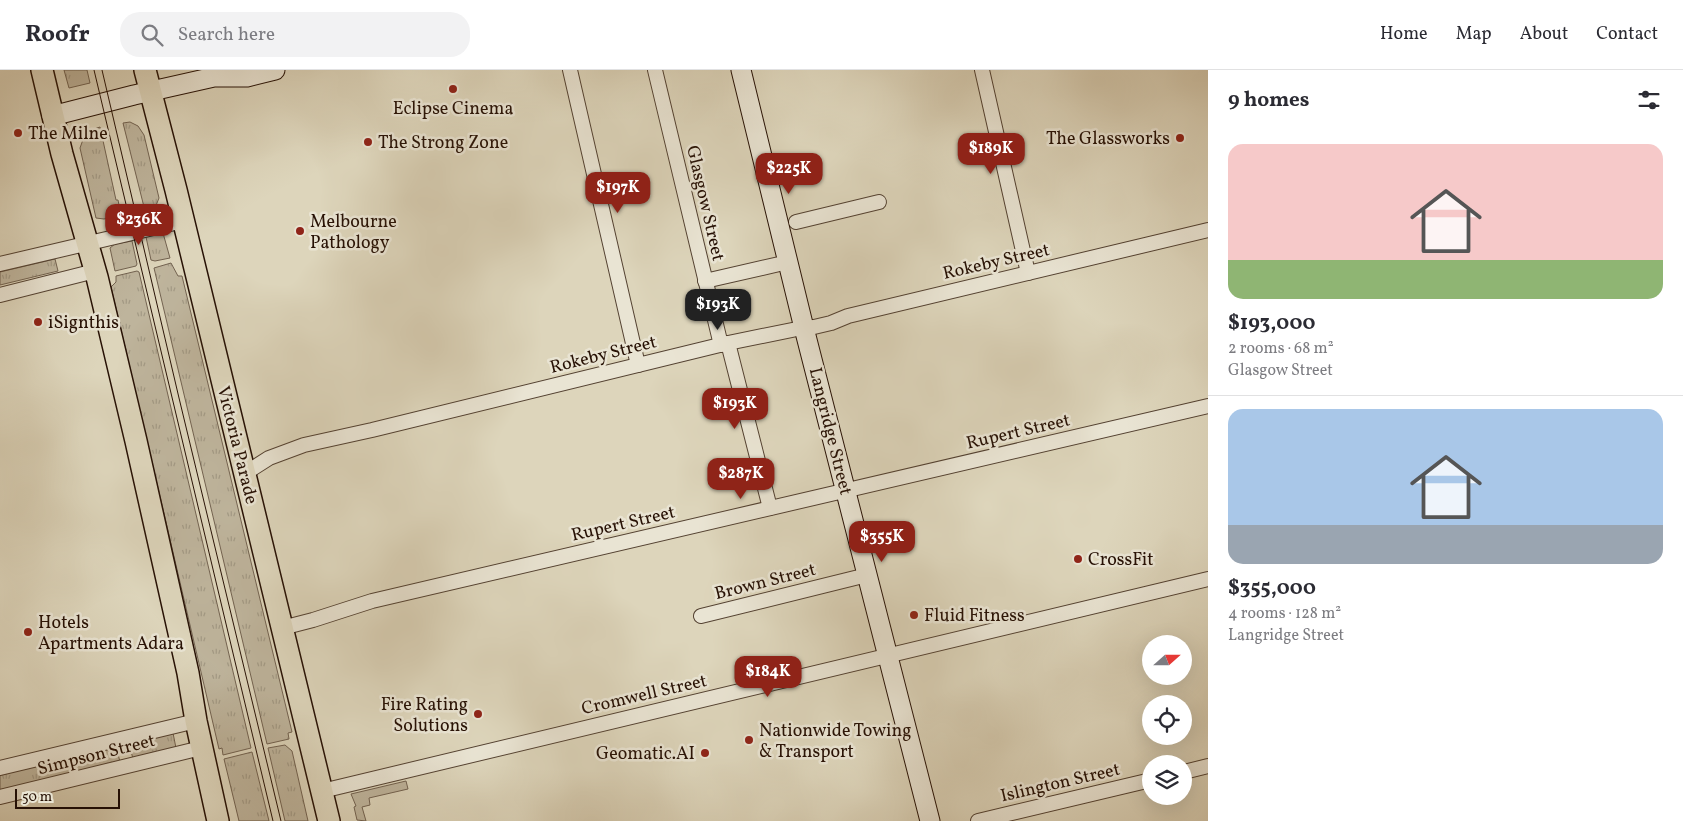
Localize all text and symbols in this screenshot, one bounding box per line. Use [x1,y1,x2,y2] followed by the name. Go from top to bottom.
[120,12,470,57] search box
[25,18,90,52] text: Roofr
[138,21,166,49] icon: search
[178,22,275,48] text: Search here
[1380,22,1428,47] text: Home
[1456,22,1492,47] text: Map
[1520,22,1568,47] text: About
[1596,22,1658,47] text: Contact
[447,83,459,95] marker: Eclipse Cinema
[1228,86,1309,115] text: 9 homes
[1635,86,1663,114] icon: filters
[393,97,513,122] place label: Eclipse Cinema
[28,122,108,147] place label: The Milne
[12,127,24,139] marker: The Milne
[1046,127,1170,152] place label: The Glassworks
[378,131,508,156] place label: The Strong Zone
[956,132,1026,175] pin: $189K
[1174,132,1186,144] marker: The Glassworks
[362,136,374,148] marker: The Strong Zone
[969,138,1013,160] text: $189K
[679,143,730,264] street label: Glasgow Street
[754,152,824,195] pin: $225K
[767,158,811,180] text: $225K
[583,172,653,214] pin: $197K
[1401,176,1491,266] icon: home
[596,177,640,199] text: $197K
[104,204,174,246] pin: $236K
[116,209,162,231] text: $236K
[310,210,397,256] place label: Melbourne Pathology
[294,225,306,237] marker: Melbourne Pathology
[940,238,1052,287] street label: Rokeby Street
[683,288,753,331] pin: $193K
[696,294,740,316] text: $193K
[1228,309,1316,338] text: $193,000
[48,311,119,336] place label: iSignthis
[32,316,44,328] marker: iSignthis
[547,330,659,381] street label: Rokeby Street
[1228,338,1334,360] text: 2 rooms · 68 m²
[1228,360,1333,382] text: Glasgow Street
[802,365,857,498] street label: Langridge Street
[210,384,263,507] street label: Victoria Parade
[700,388,770,430] pin: $193K
[713,393,757,415] text: $193K
[964,408,1073,457] street label: Rupert Street
[1401,442,1491,532] icon: home
[706,458,776,500] pin: $287K
[718,463,764,485] text: $287K
[569,500,678,549] street label: Rupert Street
[847,520,917,563] pin: $355K
[860,526,904,548] text: $355K
[1088,548,1154,573] place label: CrossFit
[1072,553,1084,565] marker: CrossFit
[712,558,819,607] street label: Brown Street
[1228,574,1316,603] text: $355,000
[1228,603,1341,625] text: 4 rooms · 128 m²
[924,604,1025,629] place label: Fluid Fitness
[908,609,920,621] marker: Fluid Fitness
[38,611,184,657] place label: Hotels Apartments Adara
[1228,625,1344,647] text: Langridge Street
[22,626,34,638] marker: Hotels Apartments Adara
[1142,635,1192,685] north arrow
[1142,635,1192,805] map controls
[733,656,803,698] pin: $184K
[746,661,790,683] text: $184K
[579,669,709,722] street label: Cromwell Street
[381,693,468,739] place label: Fire Rating Solutions
[1142,695,1192,745] button: locate
[472,708,484,720] marker: Fire Rating Solutions
[759,719,911,765] place label: Nationwide Towing & Transport
[35,729,158,782] street label: Simpson Street
[743,734,755,746] marker: Nationwide Towing & Transport
[596,742,695,767] place label: Geomatic.AI
[699,747,711,759] marker: Geomatic.AI
[1142,755,1192,805] button: layers
[998,758,1123,809] street label: Islington Street
[15,786,120,809] scale bar
[22,788,52,807] text: 50 m

